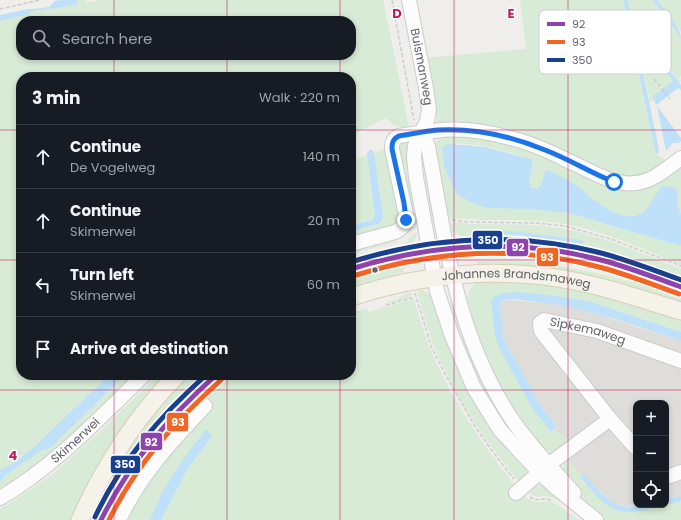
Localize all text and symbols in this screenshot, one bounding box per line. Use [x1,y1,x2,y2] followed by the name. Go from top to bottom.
[392,4,402,23] text: D
[507,4,515,23] text: E
[539,10,671,74] legend
[16,16,356,60] search box
[572,16,585,32] text: 92
[30,27,52,49] icon: search
[407,27,437,106] street label: Buismanweg
[62,28,152,49] text: Search here
[572,34,585,50] text: 93
[572,52,592,68] text: 350
[32,86,80,110] text: 3 min
[259,88,340,107] text: Walk · 220 m
[70,136,141,157] text: Continue
[32,146,54,168] icon: ahead
[303,147,340,166] text: 140 m
[70,158,155,177] text: De Vogelweg
[605,173,623,191] route start
[70,200,141,221] text: Continue
[32,210,54,232] icon: ahead
[307,211,340,230] text: 20 m
[397,211,415,229] route end
[70,222,136,241] text: Skimerwei
[472,230,503,250] line badge: 350
[478,232,498,248] text: 350
[506,238,529,257] line badge: 92
[511,239,525,255] text: 92
[536,247,559,267] line badge: 93
[540,249,554,265] text: 93
[70,264,134,285] text: Turn left
[441,264,593,292] street label: Johannes Brandsmaweg
[370,265,380,275] unlabelled marker
[32,274,54,296] icon: left
[307,275,340,294] text: 60 m
[70,286,136,305] text: Skimerwei
[549,312,628,349] street label: Sipkemaweg
[32,338,54,360] icon: arrive
[70,338,228,359] text: Arrive at destination
[633,400,669,508] map controls
[633,400,669,436] button: +
[166,412,189,432] line badge: 93
[47,413,103,467] street label: Skimerwei
[171,414,185,430] text: 93
[140,432,163,451] line badge: 92
[144,434,158,450] text: 92
[633,436,669,472] button: −
[9,446,18,465] text: 4
[110,455,141,474] line badge: 350
[115,456,135,472] text: 350
[633,472,669,508] button: locate

